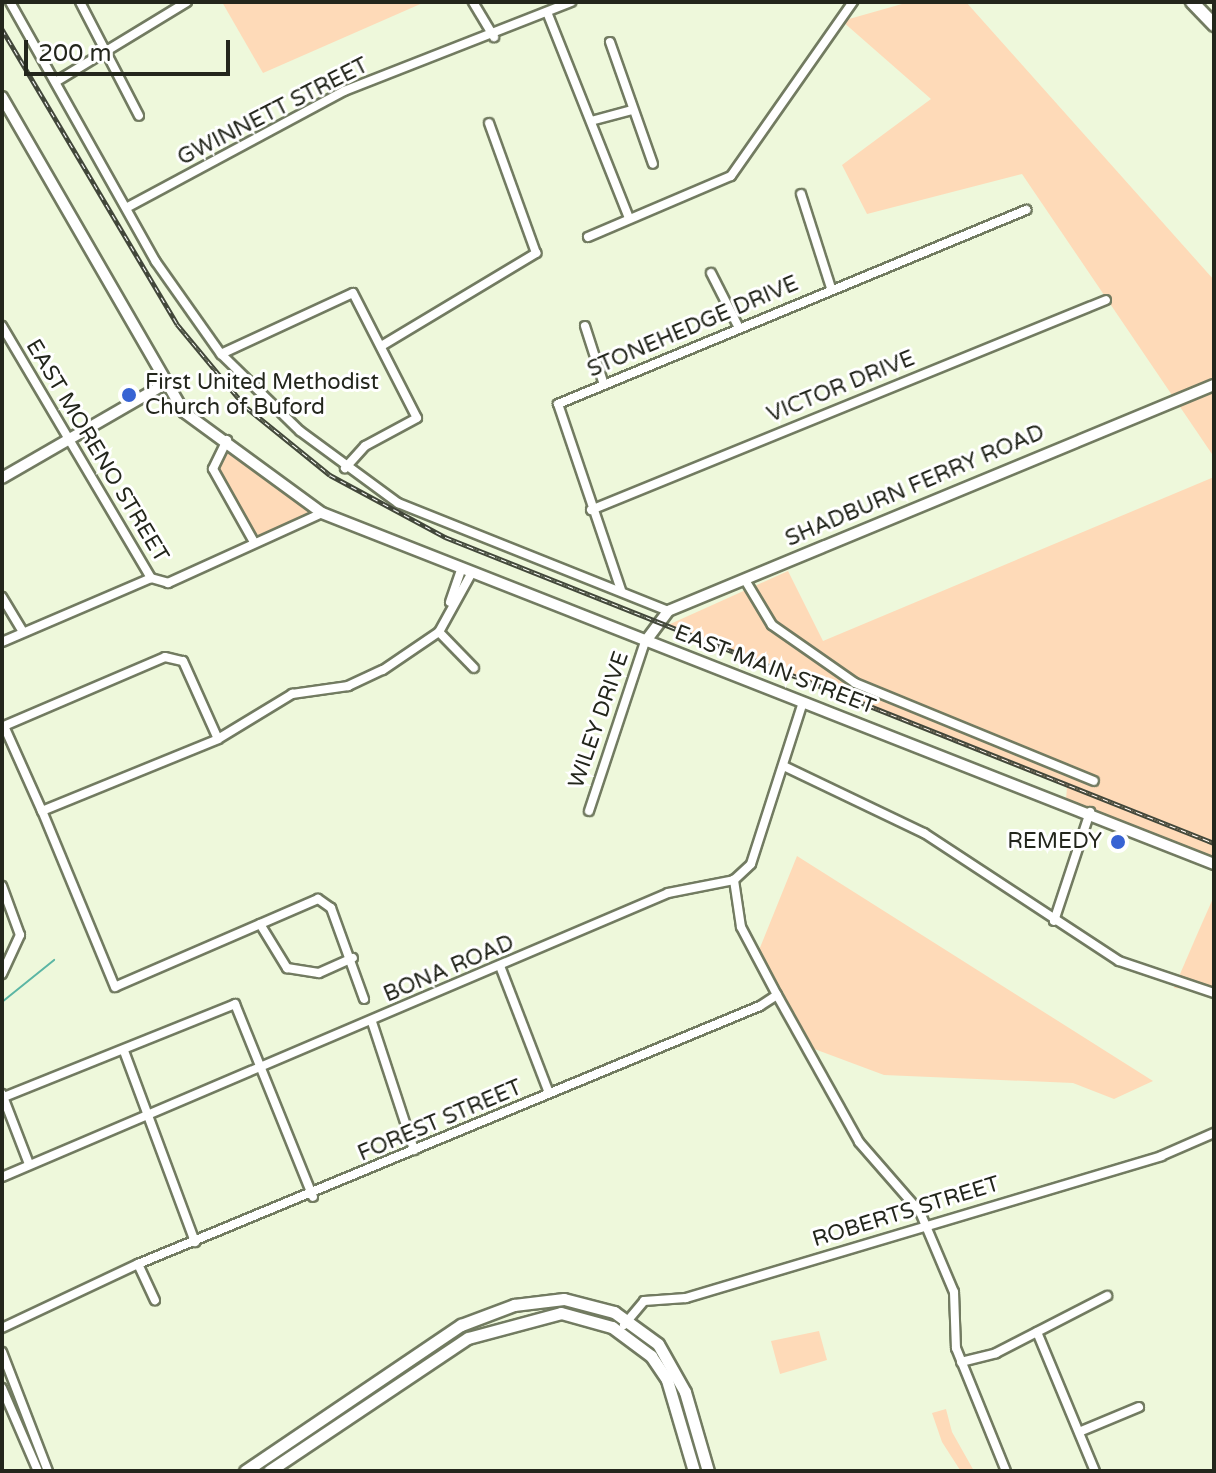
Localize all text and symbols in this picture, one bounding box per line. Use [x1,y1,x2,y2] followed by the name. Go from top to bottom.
[28,24,234,74] scale bar
[38,39,112,68] text: 200 m
[173,52,373,172] street label: GWINNETT STREET
[584,271,802,383] street label: STONEHEDGE DRIVE
[20,335,174,567] street label: EAST MORENO STREET
[763,345,919,429] street label: VICTOR DRIVE
[145,369,379,420] place label: First United Methodist Church of Buford
[120,386,138,404] marker: First United Methodist Church of Buford
[782,419,1048,553] street label: SHADBURN FERRY ROAD
[671,620,879,720] street label: EAST MAIN STREET
[563,648,635,792] street label: WILEY DRIVE
[1007,829,1102,855] place label: REMEDY
[1109,833,1127,851] marker: REMEDY
[380,930,518,1008] street label: BONA ROAD
[354,1075,526,1167] street label: FOREST STREET
[809,1171,1003,1253] street label: ROBERTS STREET

